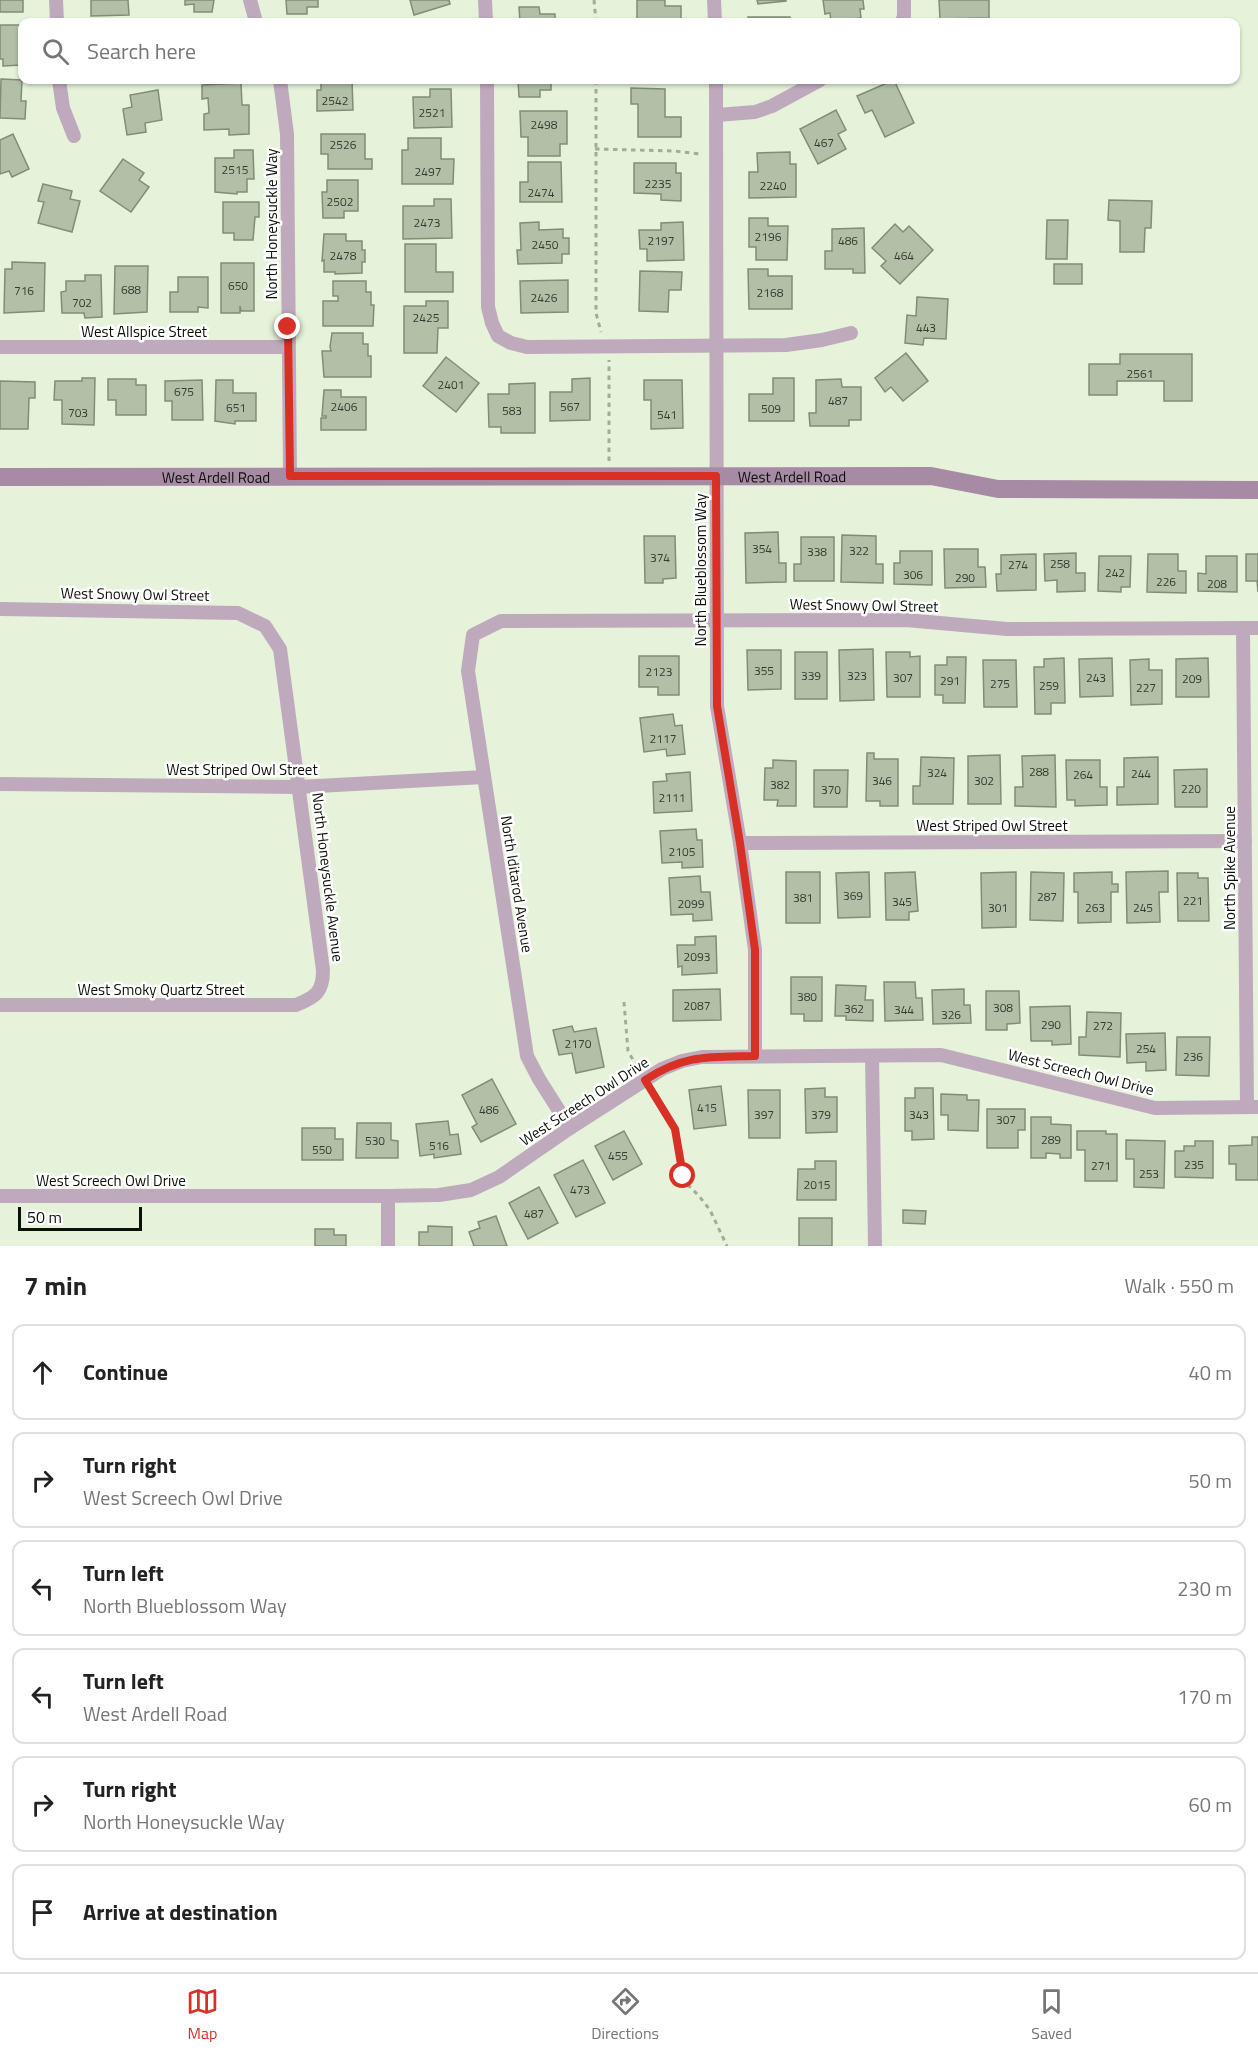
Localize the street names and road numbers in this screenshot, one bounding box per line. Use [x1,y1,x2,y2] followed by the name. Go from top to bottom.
[260,148,283,300] street label: North Honeysuckle Way
[81,320,208,343] street label: West Allspice Street
[162,465,270,488] street label: West Ardell Road
[738,465,846,488] street label: West Ardell Road
[689,494,712,646] street label: North Blueblossom Way
[60,581,210,607] street label: West Snowy Owl Street
[789,592,939,618] street label: West Snowy Owl Street
[166,758,318,781] street label: West Striped Owl Street
[306,791,350,963] street label: North Honeysuckle Avenue
[1218,806,1241,930] street label: North Spike Avenue
[495,814,539,954] street label: North Iditarod Avenue
[916,814,1068,837] street label: West Striped Owl Street
[77,978,245,1001] street label: West Smoky Quartz Street
[1006,1043,1156,1101] street label: West Screech Owl Drive
[515,1051,653,1151] street label: West Screech Owl Drive
[36,1169,186,1192] street label: West Screech Owl Drive

